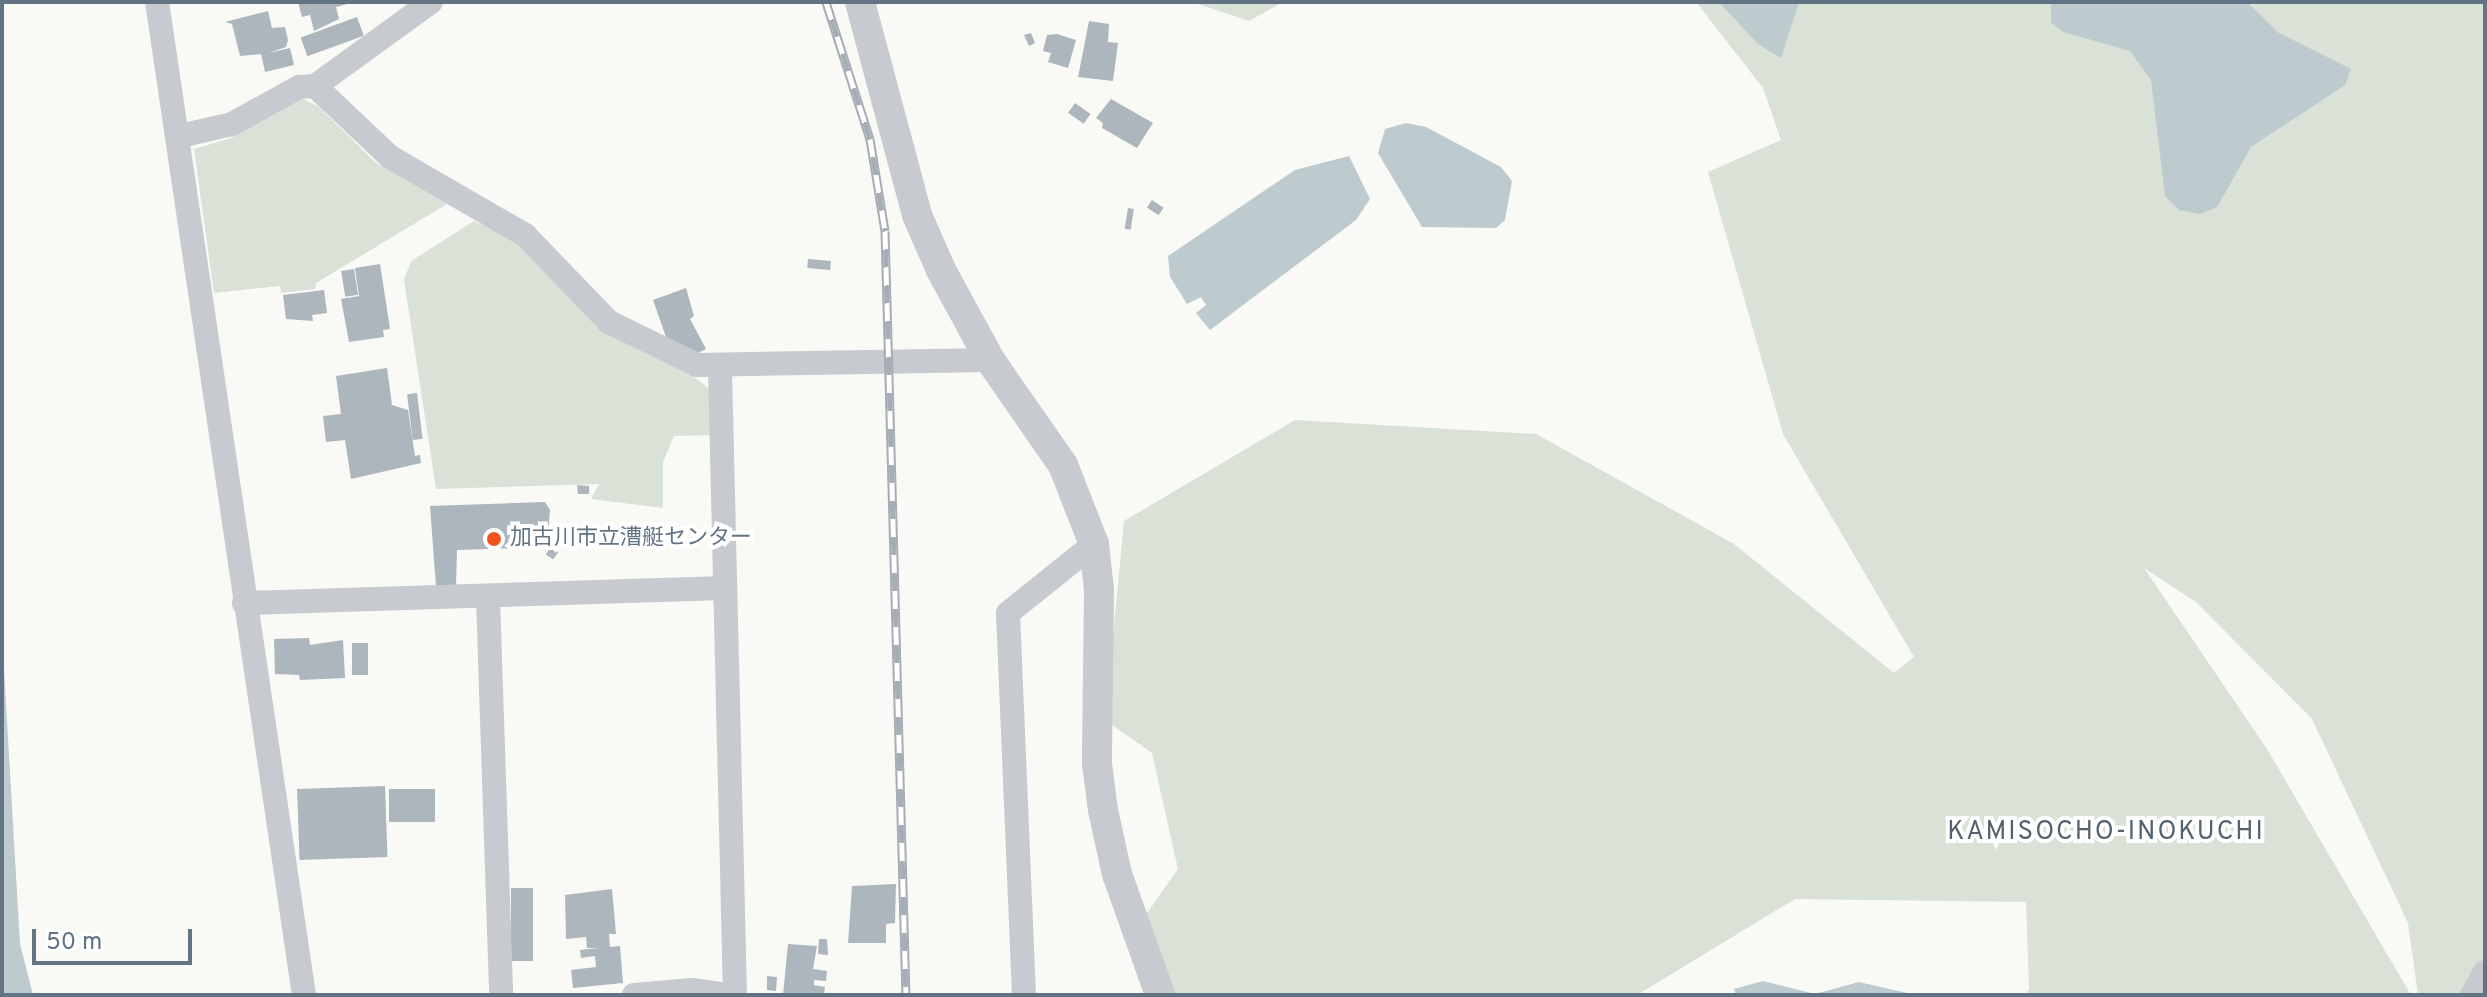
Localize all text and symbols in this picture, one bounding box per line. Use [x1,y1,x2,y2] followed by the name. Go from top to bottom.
[510,526,752,552] place label: 加古川市立漕艇センター
[485,530,503,548] marker: 加古川市立漕艇センター
[1947,817,2265,849] district label: KAMISOCHO-INOKUCHI
[36,913,196,963] scale bar
[46,928,102,958] text: 50 m

